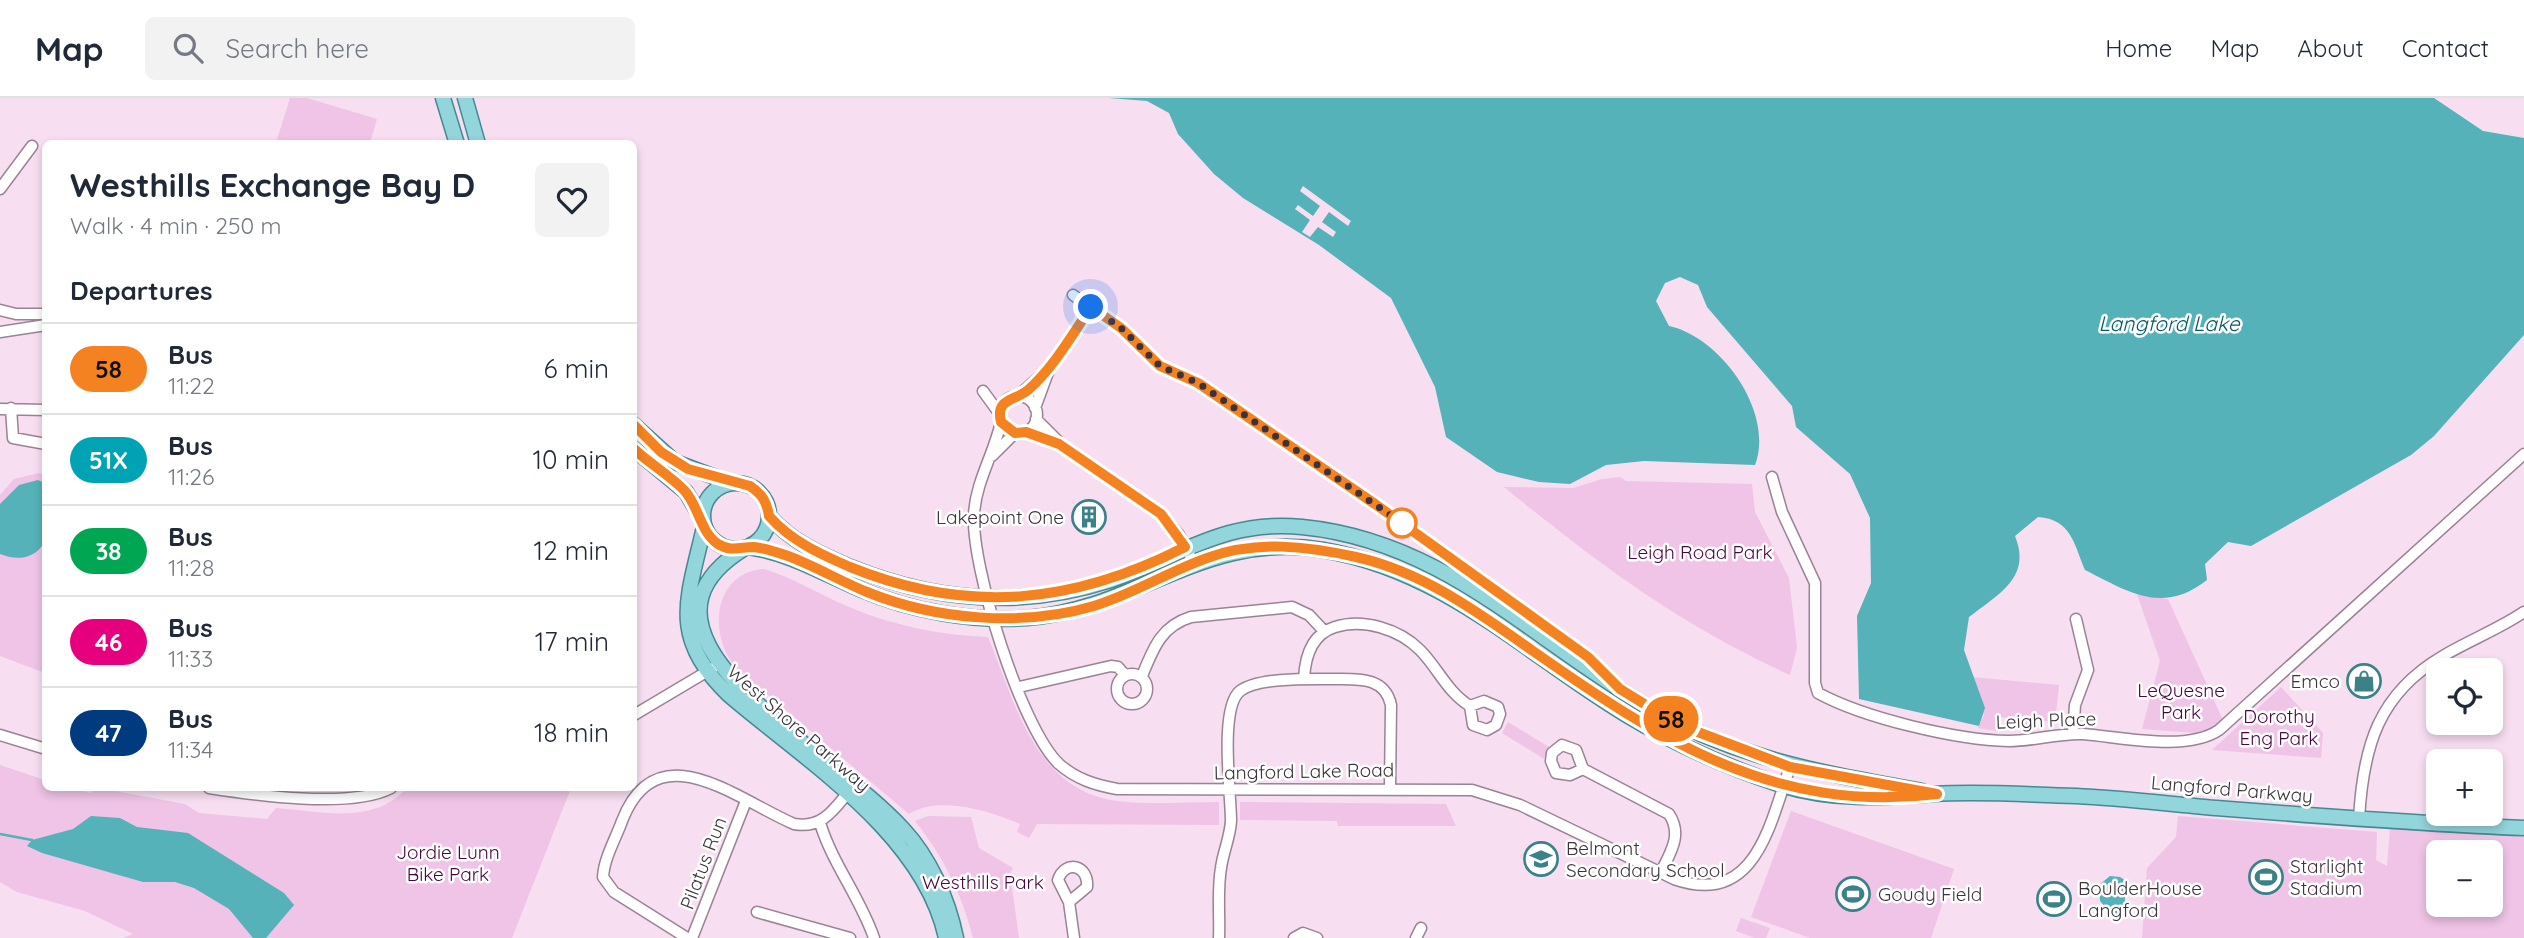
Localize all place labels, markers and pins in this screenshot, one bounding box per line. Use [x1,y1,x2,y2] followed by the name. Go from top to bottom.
[1070,498,1108,536] building icon: Lakepoint One
[936,505,1064,529] place label: Lakepoint One
[1387,508,1417,538] unlabelled marker
[2345,662,2383,700] shop icon: Emco
[2291,669,2340,693] place label: Emco
[1566,836,1725,882] place label: Belmont Secondary School
[1522,840,1560,878] school or university icon: Belmont Secondary School
[2290,854,2363,900] place label: Starlight Stadium
[2247,858,2285,896] sports icon: Starlight Stadium
[1834,875,1872,913] sports icon: Goudy Field
[2078,876,2202,922] place label: BoulderHouse Langford
[2035,880,2073,918] sports icon: BoulderHouse Langford
[1878,882,1982,906] place label: Goudy Field

